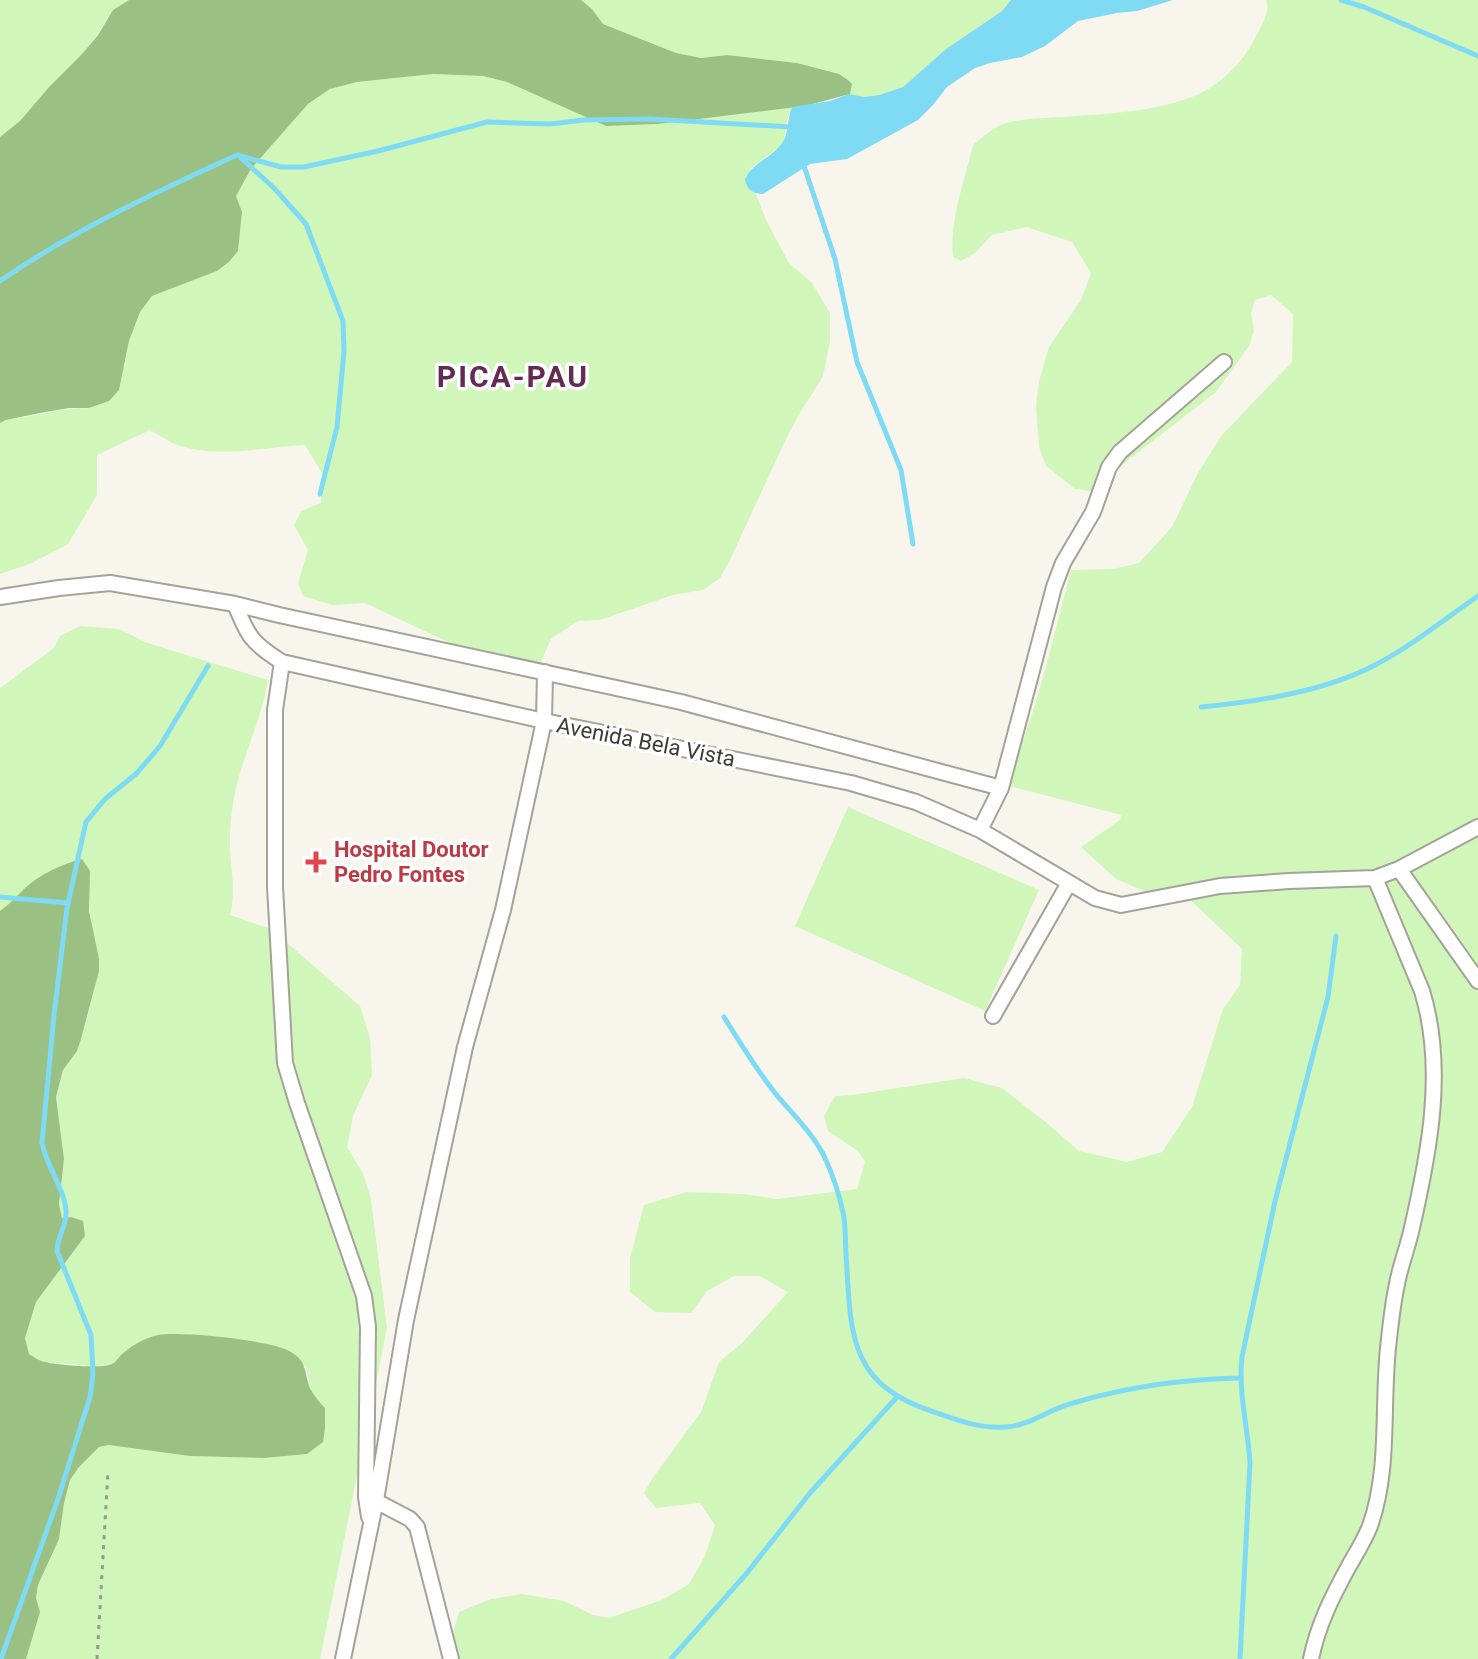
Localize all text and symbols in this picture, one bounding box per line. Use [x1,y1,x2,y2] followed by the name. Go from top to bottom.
[437,359,589,394] district label: PICA-PAU
[555,712,737,772] street label: Avenida Bela Vista
[334,837,489,887] place label: Hospital Doutor Pedro Fontes
[305,851,327,873] marker: Hospital Doutor Pedro Fontes

